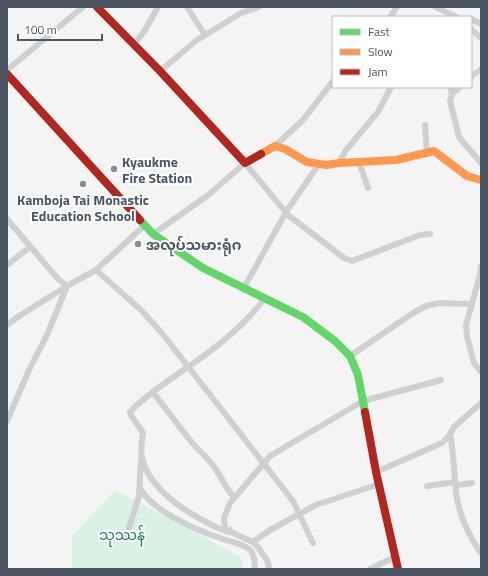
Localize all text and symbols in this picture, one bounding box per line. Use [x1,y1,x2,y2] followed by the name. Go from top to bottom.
[18,16,102,42] scale bar
[332,16,472,88] legend
[24,20,57,39] text: 100 m
[368,22,391,41] text: Fast
[368,42,393,61] text: Slow
[368,62,388,81] text: Jam
[122,151,192,188] place label: Kyaukme Fire Station
[109,164,119,174] marker: Kyaukme Fire Station
[78,179,88,189] marker: Kamboja Tai Monastic Education School
[17,189,149,226] place label: Kamboja Tai Monastic Education School
[146,234,242,257] place label: အလုပ်သမားရုံဂ
[133,239,143,249] marker: အလုပ်သမားရုံဂ
[99,524,145,547] park label: သုဿန်

